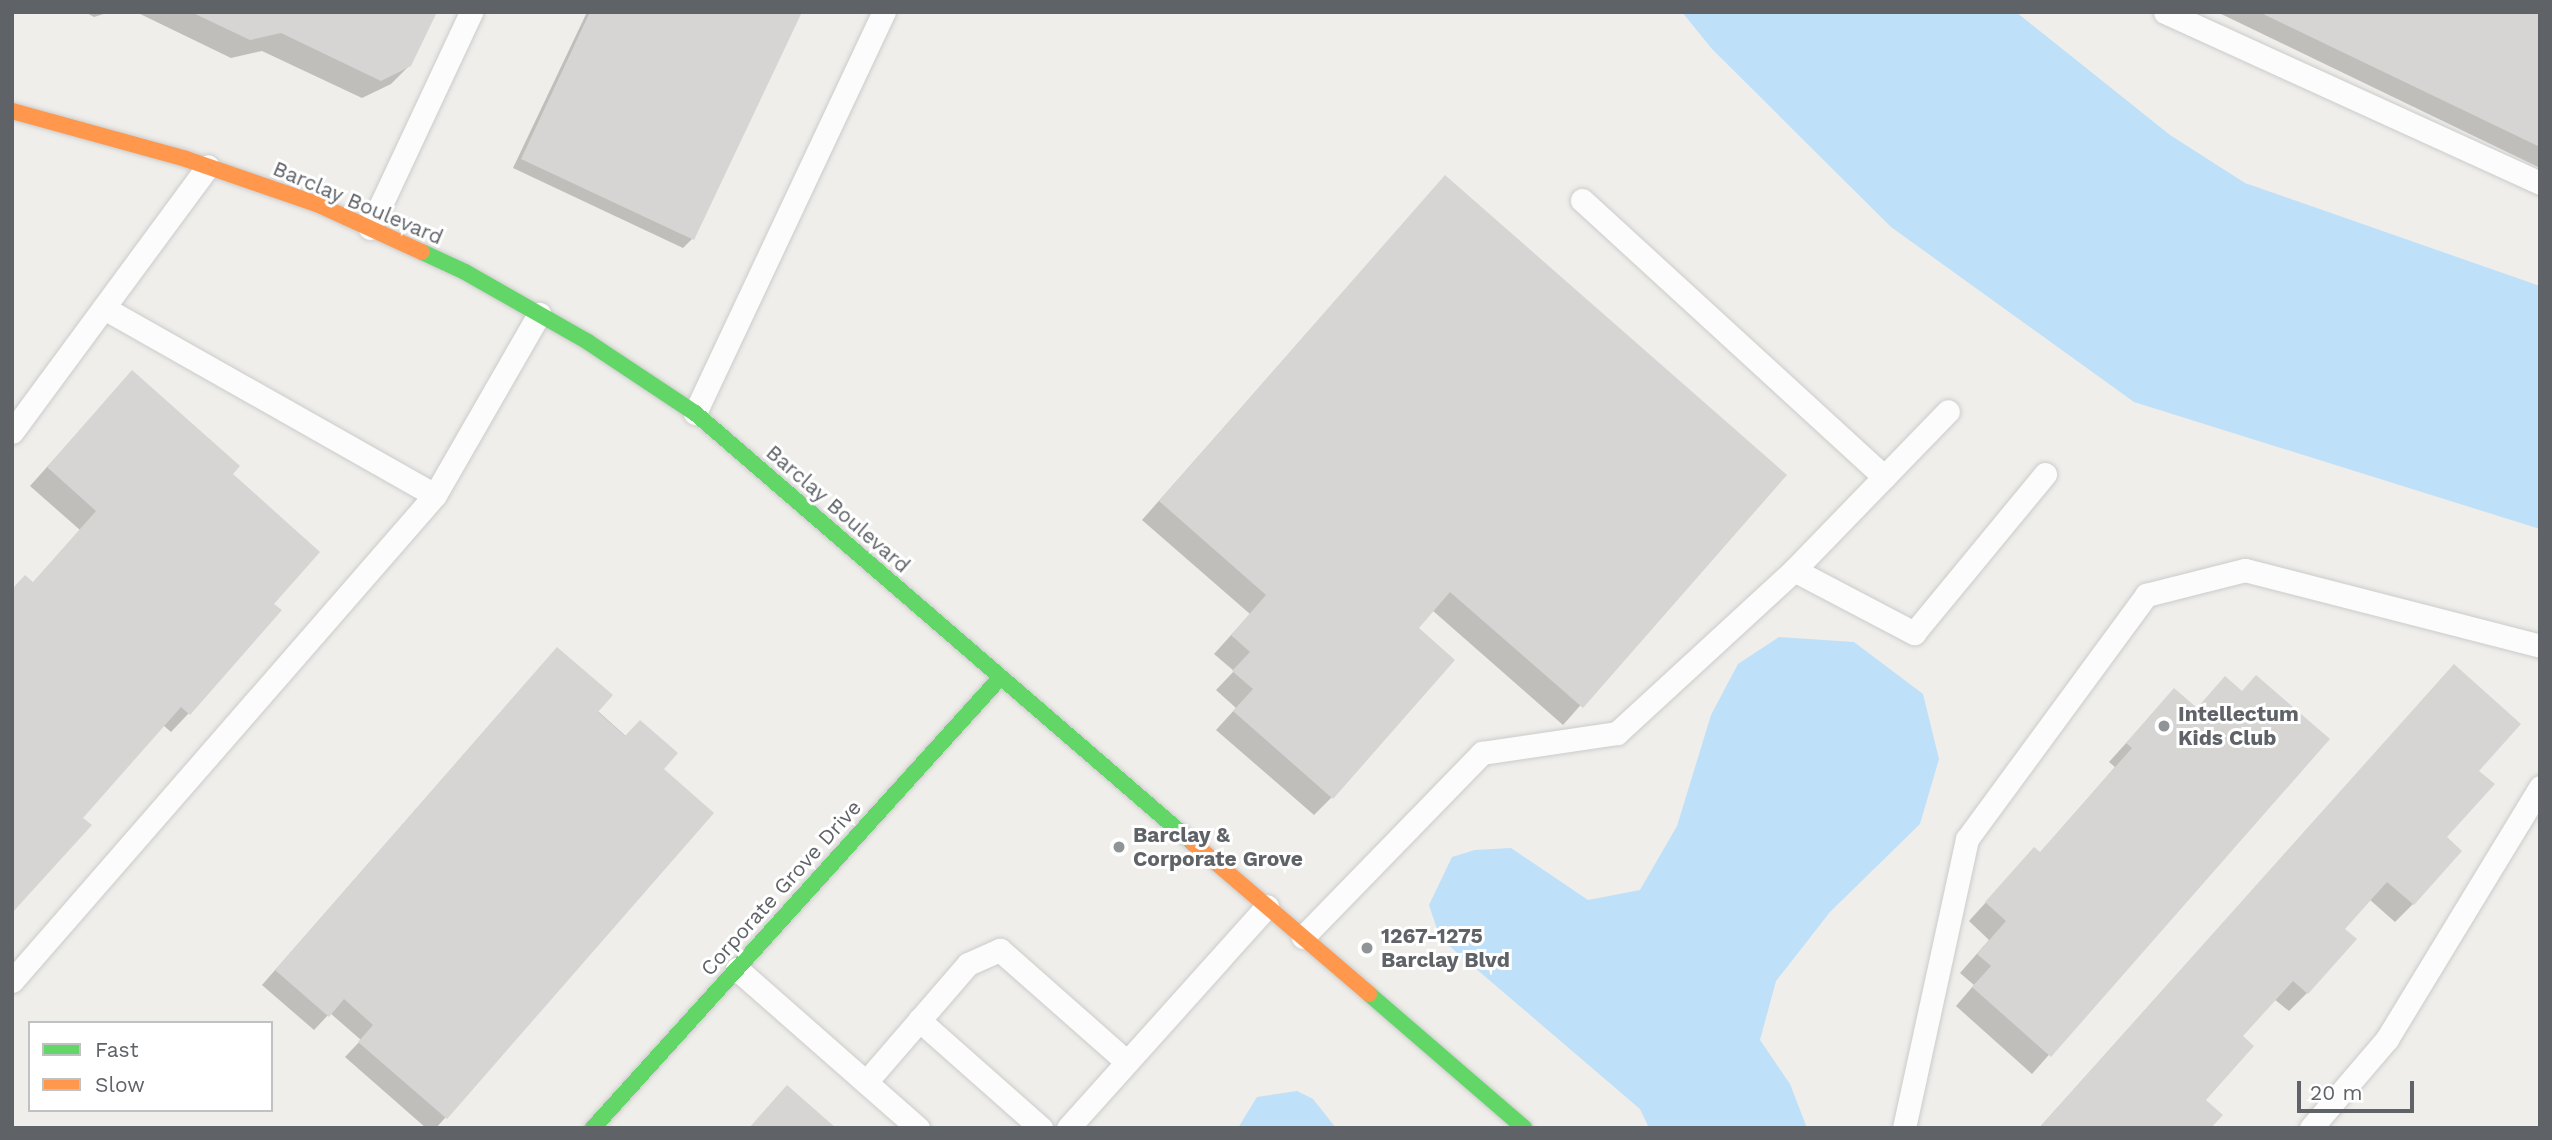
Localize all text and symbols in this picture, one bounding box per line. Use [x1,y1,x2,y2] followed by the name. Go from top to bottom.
[269,156,447,250] street label: Barclay Boulevard
[761,440,915,578] street label: Barclay Boulevard
[2178,701,2299,751] place label: Intellectum Kids Club
[2156,718,2172,734] marker: Intellectum Kids Club
[695,795,867,981] street label: Corporate Grove Drive
[1133,822,1303,872] place label: Barclay & Corporate Grove
[1111,839,1127,855] marker: Barclay & Corporate Grove
[1381,923,1510,973] place label: 1267-1275 Barclay Blvd
[1359,940,1375,956] marker: 1267-1275 Barclay Blvd
[28,1021,273,1112] legend
[95,1037,139,1062] text: Fast
[2300,1066,2417,1110] scale bar
[95,1072,145,1097] text: Slow
[2310,1080,2362,1105] text: 20 m

